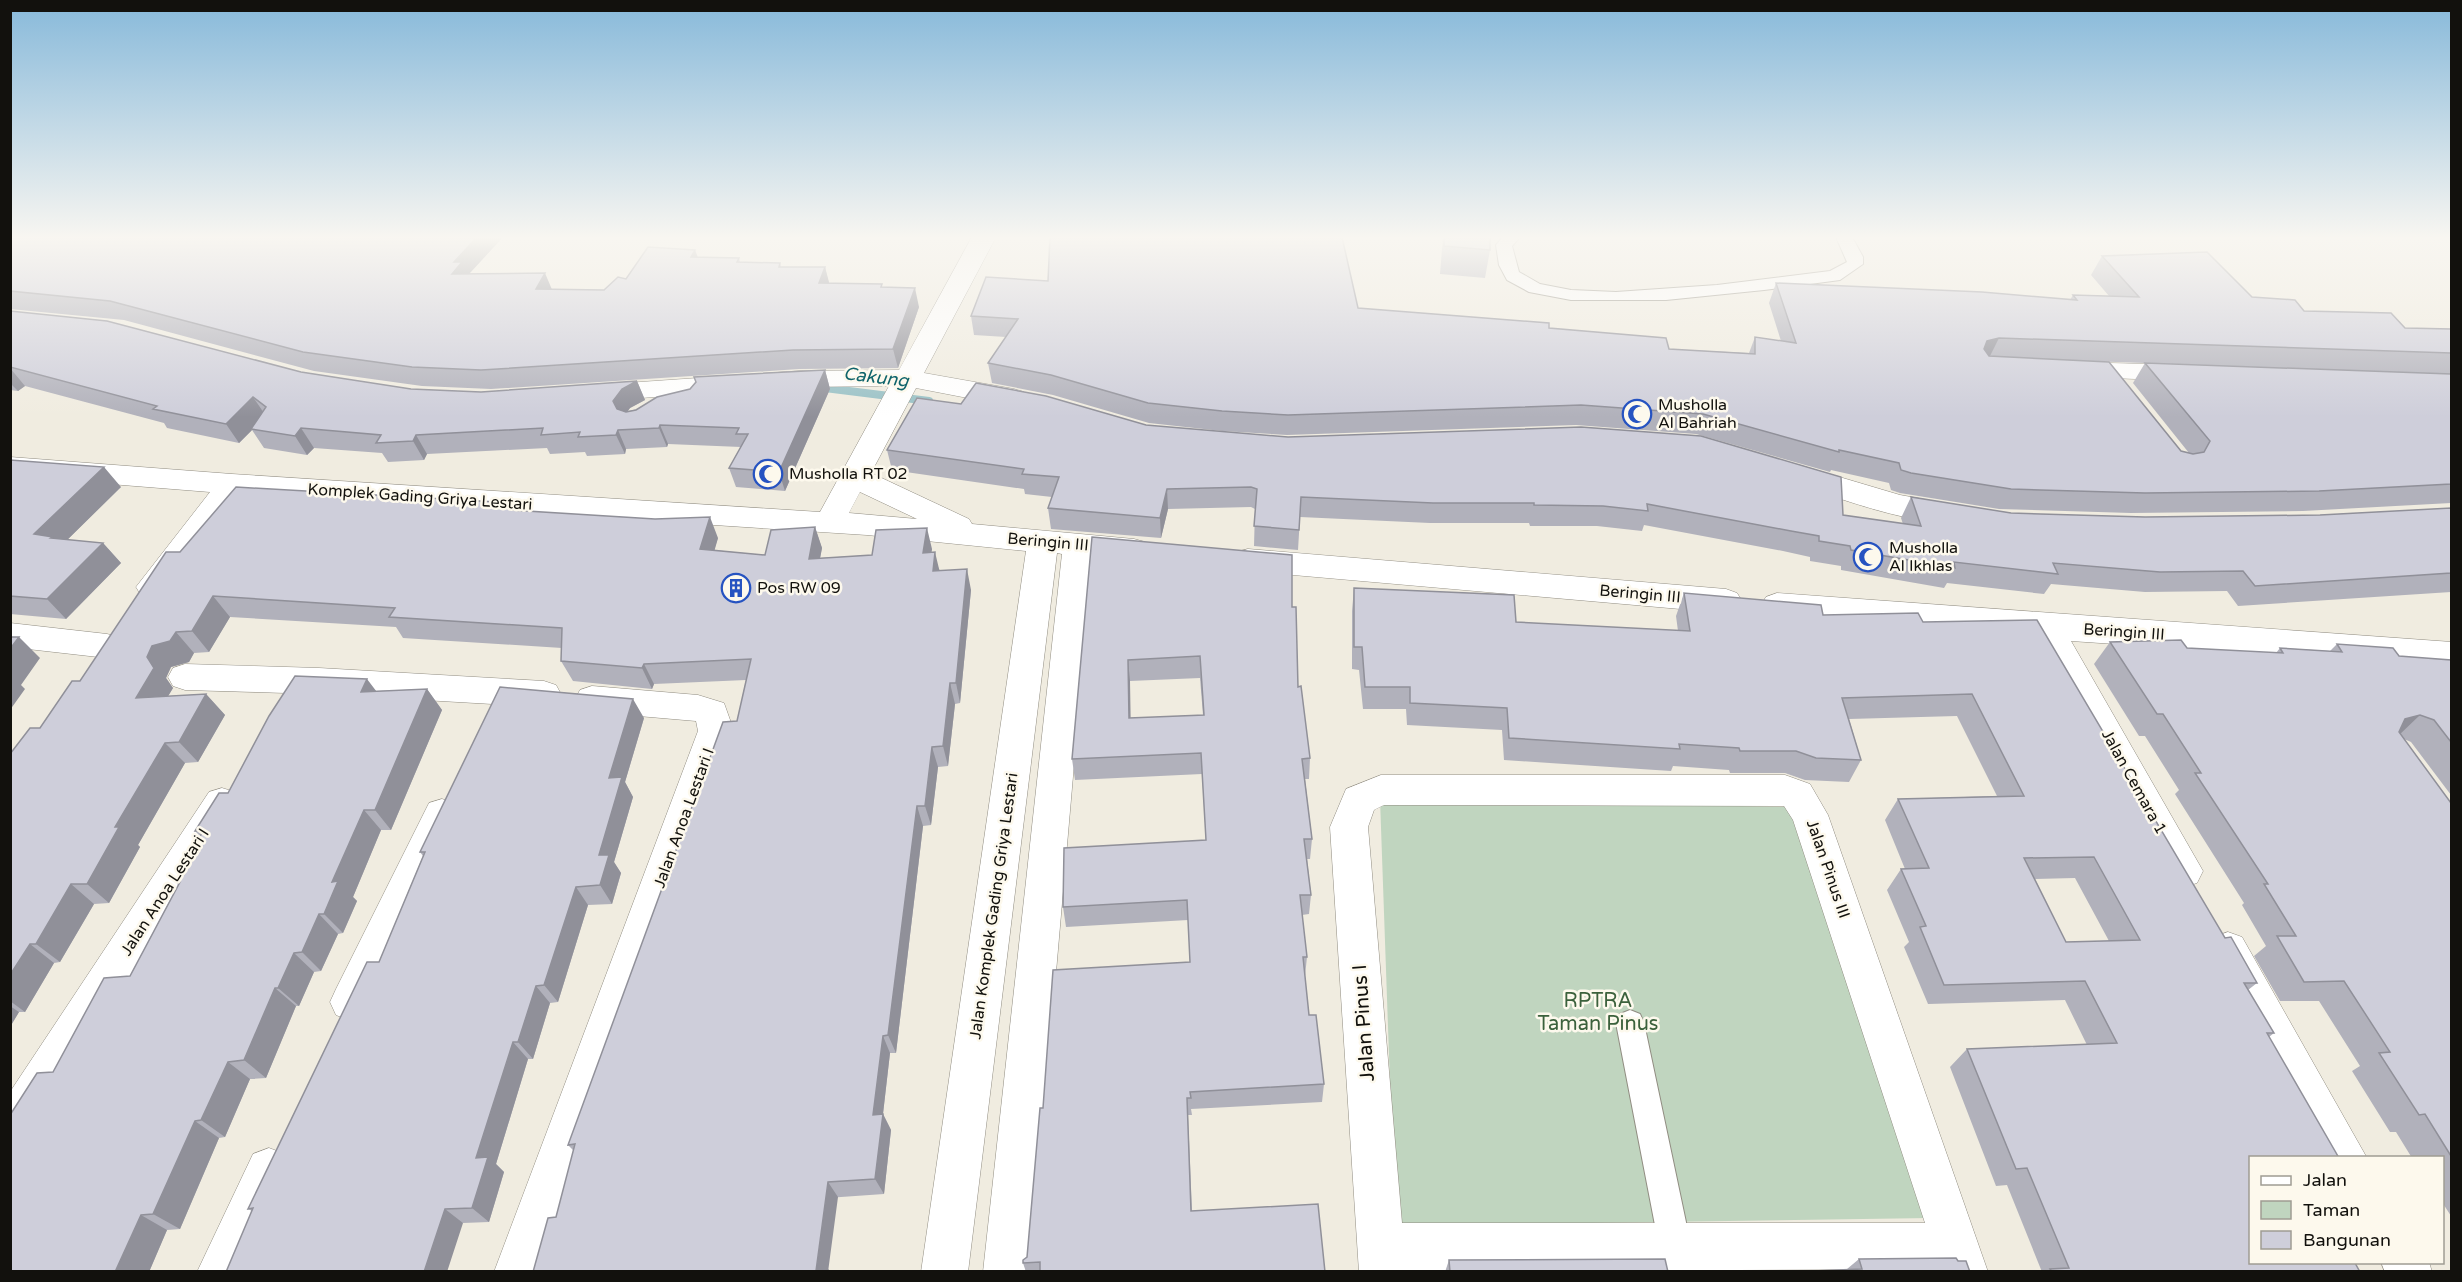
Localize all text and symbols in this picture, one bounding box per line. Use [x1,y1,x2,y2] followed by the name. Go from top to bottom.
[842,362,912,392] water label: Cakung
[1658,395,1737,433] place label: Musholla Al Bahriah
[1621,398,1653,430] mosque icon: Musholla Al Bahriah
[752,458,784,490] mosque icon: Musholla RT 02
[789,464,908,484] place label: Musholla RT 02
[307,479,533,515] street label: Komplek Gading Griya Lestari
[1006,528,1090,556] street label: Beringin III
[1889,538,1958,576] place label: Musholla Al Ikhlas
[1852,541,1884,573] mosque icon: Musholla Al Ikhlas
[720,572,752,604] building icon: Pos RW 09
[757,578,841,598] place label: Pos RW 09
[1598,580,1682,608] street label: Beringin III
[2083,619,2165,645] street label: Beringin III
[2097,726,2171,838] street label: Jalan Cemara 1
[649,745,719,891] street label: Jalan Anoa Lestari I
[965,772,1023,1040] street label: Jalan Komplek Gading Griya Lestari
[1802,817,1854,921] street label: Jalan Pinus III
[116,825,214,959] street label: Jalan Anoa Lestari I
[1348,964,1380,1082] street label: Jalan Pinus I
[1538,989,1658,1036] park label: RPTRA Taman Pinus
[2249,1156,2444,1264] legend
[2303,1169,2347,1191] text: Jalan
[2303,1199,2360,1221] text: Taman
[2303,1229,2391,1251] text: Bangunan

